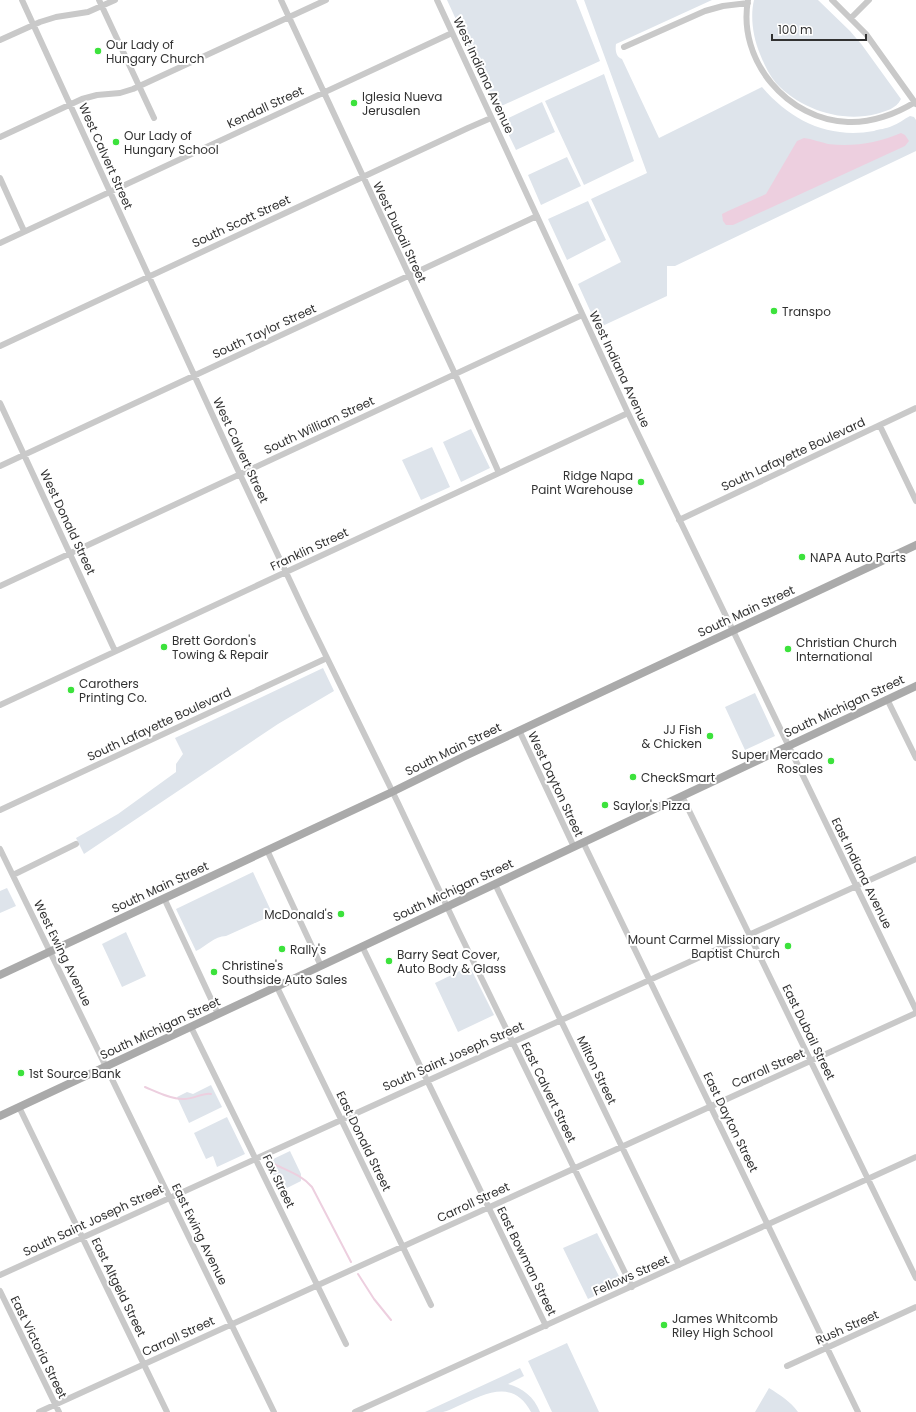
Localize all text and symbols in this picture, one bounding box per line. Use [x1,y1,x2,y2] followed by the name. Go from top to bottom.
[449,14,519,136] street label: West Indiana Avenue
[772,16,866,42] scale bar
[778,21,812,38] text: 100 m
[106,36,204,67] place label: Our Lady of Hungary Church
[93,46,103,56] marker: Our Lady of Hungary Church
[224,82,306,132] street label: Kendall Street
[362,88,442,119] place label: Iglesia Nueva Jerusalen
[349,98,359,108] marker: Iglesia Nueva Jerusalen
[75,100,137,212] street label: West Calvert Street
[124,127,219,158] place label: Our Lady of Hungary School
[111,137,121,147] marker: Our Lady of Hungary School
[369,179,431,285] street label: West Dubail Street
[189,191,293,251] street label: South Scott Street
[209,300,319,362] street label: South Taylor Street
[782,303,831,320] place label: Transpo
[769,306,779,316] marker: Transpo
[585,308,655,430] street label: West Indiana Avenue
[261,392,377,458] street label: South William Street
[209,394,273,506] street label: West Calvert Street
[718,413,868,495] street label: South Lafayette Boulevard
[36,467,100,577] street label: West Donald Street
[531,467,633,498] place label: Ridge Napa Paint Warehouse
[636,477,646,487] marker: Ridge Napa Paint Warehouse
[267,523,351,575] street label: Franklin Street
[810,549,906,566] place label: NAPA Auto Parts
[797,552,807,562] marker: NAPA Auto Parts
[695,581,797,641] street label: South Main Street
[172,632,269,663] place label: Brett Gordon's Towing & Repair
[796,634,897,665] place label: Christian Church International
[159,642,169,652] marker: Brett Gordon's Towing & Repair
[783,644,793,654] marker: Christian Church International
[781,671,907,741] street label: South Michigan Street
[79,675,147,706] place label: Carothers Printing Co.
[84,683,234,765] street label: South Lafayette Boulevard
[66,685,76,695] marker: Carothers Printing Co.
[402,718,504,780] street label: South Main Street
[641,721,702,752] place label: JJ Fish & Chicken
[524,729,588,839] street label: West Dayton Street
[705,731,715,741] marker: JJ Fish & Chicken
[732,746,823,777] place label: Super Mercado Rosales
[826,756,836,766] marker: Super Mercado Rosales
[641,769,715,786] place label: CheckSmart
[628,772,638,782] marker: CheckSmart
[613,797,690,814] place label: Saylor's Pizza
[600,800,610,810] marker: Saylor's Pizza
[828,814,896,932] street label: East Indiana Avenue
[390,855,516,925] street label: South Michigan Street
[109,857,211,917] street label: South Main Street
[30,897,96,1009] street label: West Ewing Avenue
[264,906,333,923] place label: McDonald's
[336,909,346,919] marker: McDonald's
[628,931,780,962] place label: Mount Carmel Missionary Baptist Church
[290,941,326,958] place label: Rally's
[783,941,793,951] marker: Mount Carmel Missionary Baptist Church
[277,944,287,954] marker: Rally's
[397,946,506,977] place label: Barry Seat Cover, Auto Body & Glass
[384,956,394,966] marker: Barry Seat Cover, Auto Body & Glass
[222,957,347,988] place label: Christine's Southside Auto Sales
[209,967,219,977] marker: Christine's Southside Auto Sales
[778,981,840,1083] street label: East Dubail Street
[97,993,223,1063] street label: South Michigan Street
[380,1017,526,1095] street label: South Saint Joseph Street
[573,1033,621,1107] street label: Milton Street
[517,1039,581,1145] street label: East Calvert Street
[729,1044,807,1092] street label: Carroll Street
[29,1065,122,1082] place label: 1st Source Bank
[16,1068,26,1078] marker: 1st Source Bank
[699,1069,763,1175] street label: East Dayton Street
[332,1088,396,1194] street label: East Donald Street
[259,1151,299,1211] street label: Fox Street
[434,1178,512,1226] street label: Carroll Street
[20,1180,166,1260] street label: South Saint Joseph Street
[168,1180,232,1288] street label: East Ewing Avenue
[493,1204,561,1318] street label: East Bowman Street
[88,1235,150,1339] street label: East Altgeld Street
[590,1251,672,1299] street label: Fellows Street
[7,1293,71,1401] street label: East Victoria Street
[813,1306,881,1348] street label: Rush Street
[672,1310,778,1341] place label: James Whitcomb Riley High School
[139,1312,217,1360] street label: Carroll Street
[659,1320,669,1330] marker: James Whitcomb Riley High School

